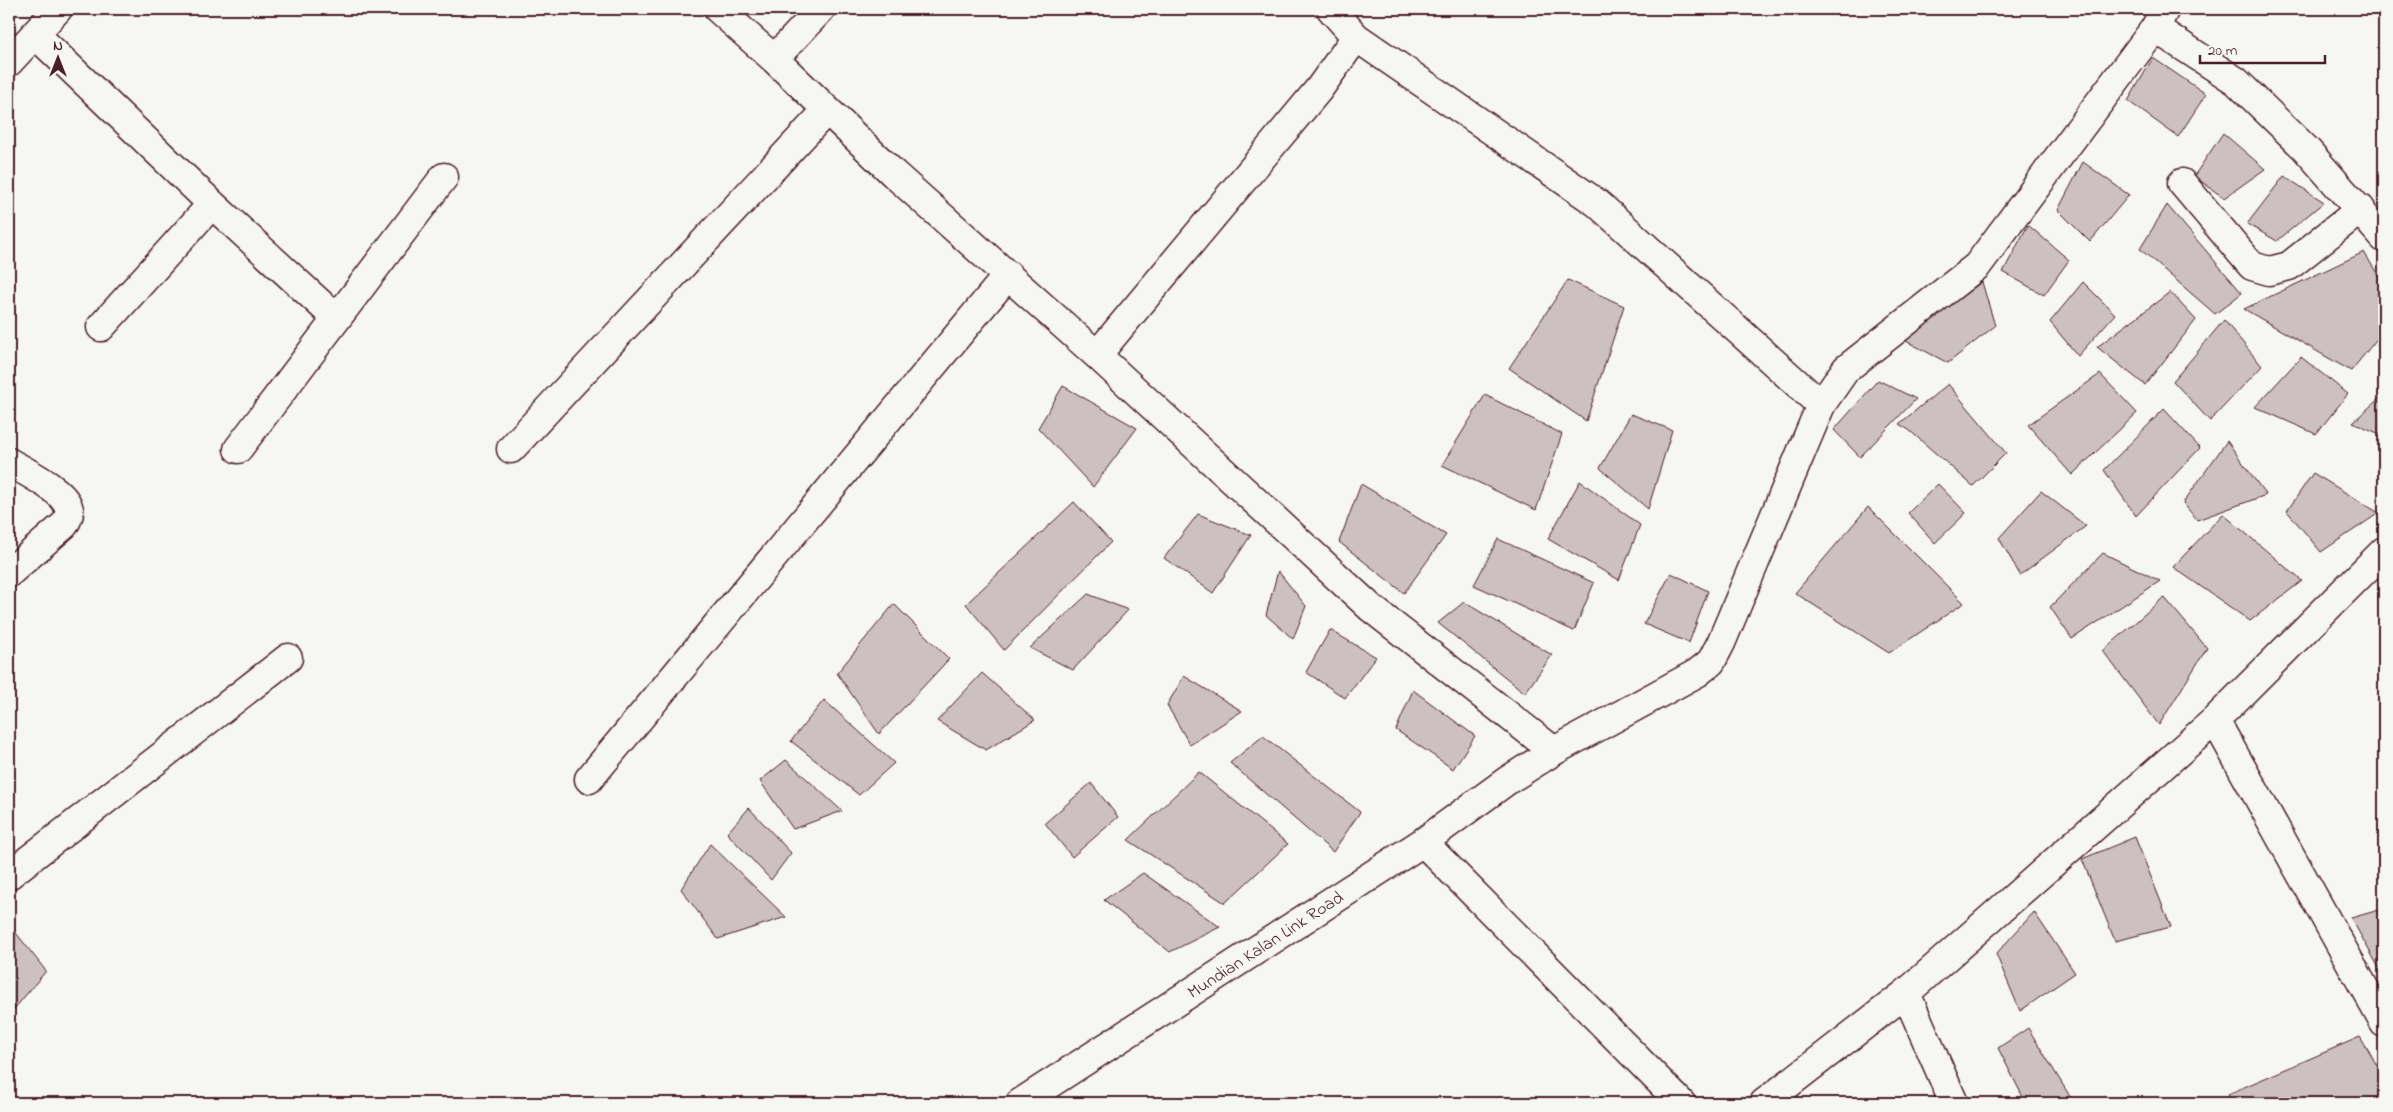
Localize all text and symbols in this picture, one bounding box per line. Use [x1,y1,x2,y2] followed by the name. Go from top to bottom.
[32,32,82,82] north arrow
[2200,32,2326,64] scale bar
[53,36,63,57] text: N
[2208,40,2238,62] text: 20 m
[1183,886,1349,1006] street label: Mundian Kalan Link Road

